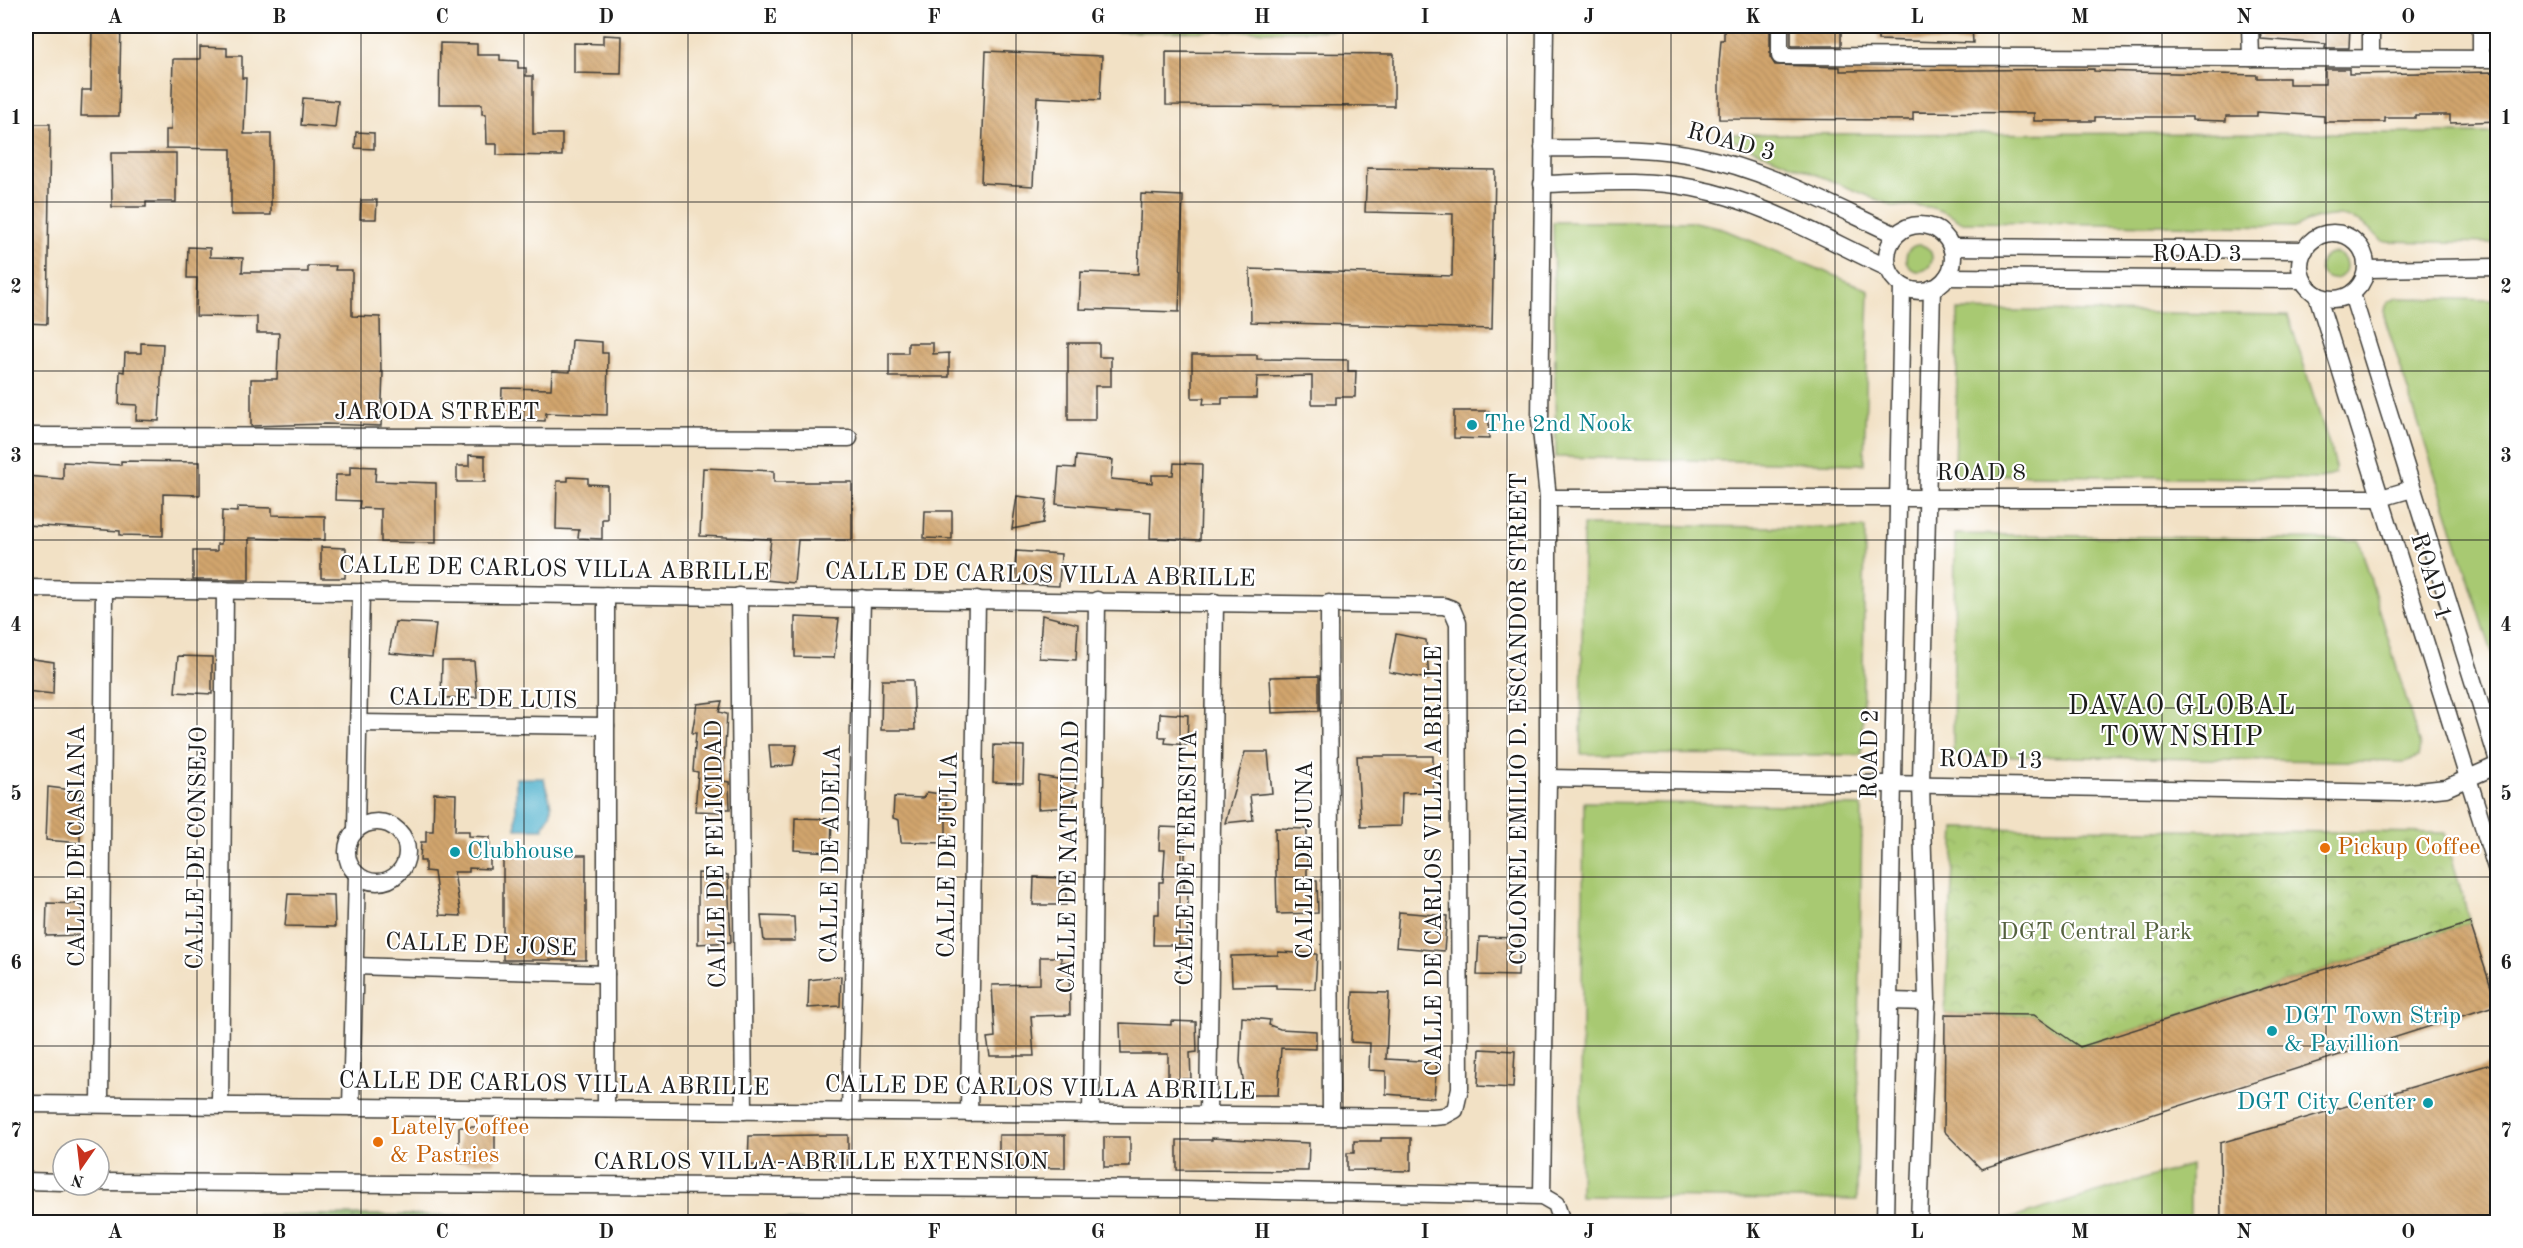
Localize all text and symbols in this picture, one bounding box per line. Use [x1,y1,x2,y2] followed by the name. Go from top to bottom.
[107,8,123,28] text: A
[272,8,286,28] text: B
[435,8,449,28] text: C
[598,8,614,28] text: D
[763,8,777,28] text: E
[927,8,941,28] text: F
[1091,8,1105,28] text: G
[1254,8,1270,28] text: H
[1421,8,1429,28] text: I
[1584,8,1595,28] text: J
[1745,8,1761,28] text: K
[1910,8,1924,28] text: L
[2071,8,2089,28] text: M
[2236,8,2252,28] text: N
[2401,8,2415,28] text: O
[10,109,22,129] text: 1
[2500,109,2512,129] text: 1
[1684,120,1778,166] street label: ROAD 3
[2152,243,2242,267] street label: ROAD 3
[10,278,22,298] text: 2
[2500,278,2512,298] text: 2
[334,401,540,425] street label: JARODA STREET
[1484,413,1633,437] place label: The 2nd Nook
[1465,418,1479,432] marker: The 2nd Nook
[10,447,22,467] text: 3
[2500,447,2512,467] text: 3
[1936,462,2026,486] street label: ROAD 8
[1508,473,1532,965] street label: COLONEL EMILIO D. ESCANDOR STREET
[2405,530,2455,624] street label: ROAD 1
[338,554,770,586] street label: CALLE DE CARLOS VILLA ABRILLE
[824,560,1256,592] street label: CALLE DE CARLOS VILLA ABRILLE
[10,616,22,636] text: 4
[2500,616,2512,636] text: 4
[1423,646,1447,1076] street label: CALLE DE CARLOS VILLA ABRILLE
[389,686,577,714] street label: CALLE DE LUIS
[2068,693,2296,751] district label: DAVAO GLOBAL TOWNSHIP
[1858,709,1884,799] street label: ROAD 2
[703,719,731,989] street label: CALLE DE FELICIDAD
[1056,720,1084,994] street label: CALLE DE NATIVIDAD
[66,725,90,967] street label: CALLE DE CASIANA
[184,726,212,970] street label: CALLE DE CONSEJO
[1174,730,1202,986] street label: CALLE DE TERESITA
[818,744,846,964] street label: CALLE DE ADELA
[1939,748,2043,774] street label: ROAD 13
[935,752,963,958] street label: CALLE DE JULIA
[1294,761,1318,959] street label: CALLE DE JUNA
[10,784,22,805] text: 5
[2500,784,2512,805] text: 5
[2337,836,2481,860] place label: Pickup Coffee
[467,840,574,864] place label: Clubhouse
[2318,841,2332,855] marker: Pickup Coffee
[448,845,462,859] marker: Clubhouse
[2000,921,2192,945] park label: DGT Central Park
[385,931,577,961] street label: CALLE DE JOSE
[10,954,22,974] text: 6
[2500,954,2512,974] text: 6
[2284,1005,2461,1057] place label: DGT Town Strip & Pavillion
[2265,1024,2279,1038] marker: DGT Town Strip & Pavillion
[338,1069,770,1101] street label: CALLE DE CARLOS VILLA ABRILLE
[824,1073,1256,1105] street label: CALLE DE CARLOS VILLA ABRILLE
[2236,1091,2416,1115] place label: DGT City Center
[2421,1096,2435,1110] marker: DGT City Center
[390,1116,529,1168] place label: Lately Coffee & Pastries
[10,1122,22,1142] text: 7
[2500,1122,2512,1142] text: 7
[371,1135,385,1149] marker: Lately Coffee & Pastries
[51,1137,111,1197] north arrow
[593,1151,1049,1175] street label: CARLOS VILLA-ABRILLE EXTENSION
[69,1170,86,1189] text: N
[107,1223,123,1243] text: A
[272,1223,286,1243] text: B
[435,1223,449,1243] text: C
[598,1223,614,1243] text: D
[763,1223,777,1243] text: E
[927,1223,941,1243] text: F
[1091,1223,1105,1243] text: G
[1254,1223,1270,1243] text: H
[1421,1223,1429,1243] text: I
[1584,1223,1595,1243] text: J
[1745,1223,1761,1243] text: K
[1910,1223,1924,1243] text: L
[2071,1223,2089,1243] text: M
[2236,1223,2252,1243] text: N
[2401,1223,2415,1243] text: O

